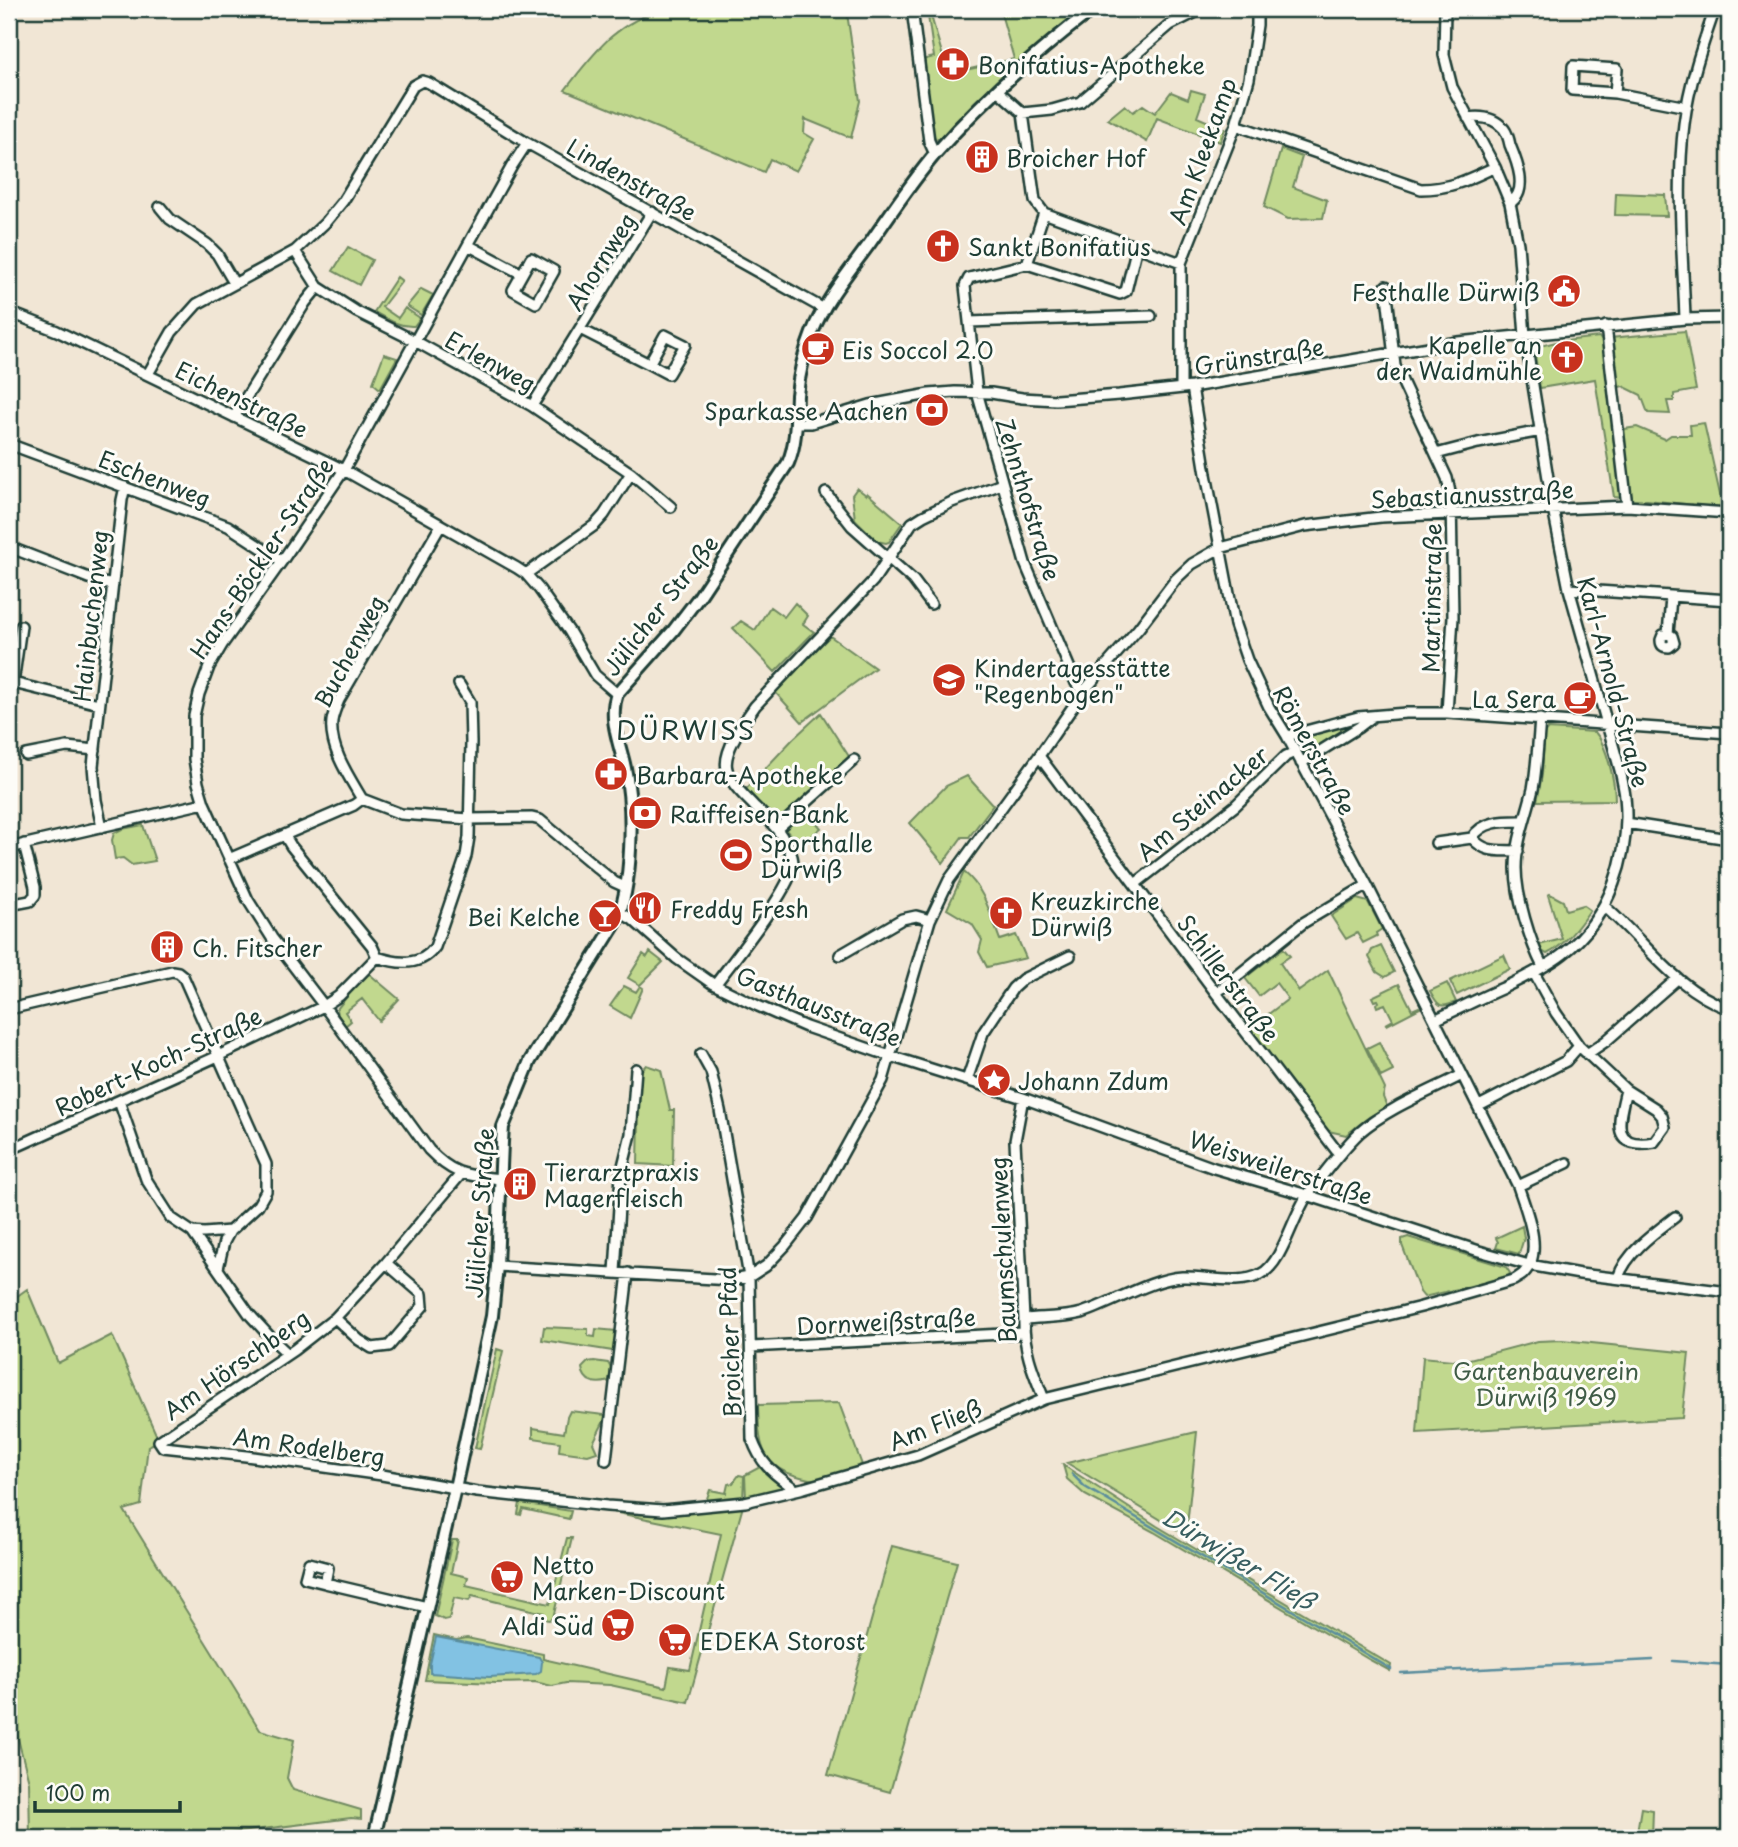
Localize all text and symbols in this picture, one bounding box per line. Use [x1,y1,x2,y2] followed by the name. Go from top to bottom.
[934,45,972,83] pharmacy icon: Bonifatius-Apotheke
[978,47,1205,82] place label: Bonifatius-Apotheke
[1159,72,1245,230] street label: Am Kleekamp
[561,129,703,229] street label: Lindenstraße
[963,138,1001,176] building icon: Broicher Hof
[1006,140,1147,175] place label: Broicher Hof
[556,205,644,317] street label: Ahornweg
[924,227,962,265] church icon: Sankt Bonifatius
[968,229,1151,264] place label: Sankt Bonifatius
[1545,272,1583,310] public building icon: Festhalle Dürwiß
[1352,274,1540,309] place label: Festhalle Dürwiß
[439,322,543,400] street label: Erlenweg
[1376,327,1542,388] place label: Kapelle an der Waidmühle
[1192,328,1326,384] street label: Grünstraße
[799,330,837,368] cafe icon: Eis Soccol 2.0
[842,332,994,367] place label: Eis Soccol 2.0
[1548,338,1586,376] church icon: Kapelle an der Waidmühle
[170,352,314,446] street label: Eichenstraße
[913,391,951,429] bank icon: Sparkasse Aachen
[704,393,908,428] place label: Sparkasse Aachen
[988,413,1070,585] street label: Zehnthofstraße
[94,441,216,515] street label: Eschenweg
[180,450,342,666] street label: Hans-Böckler-Straße
[1370,471,1574,517] street label: Sebastianusstraße
[1412,523,1450,673] street label: Martinstraße
[594,527,726,683] street label: Jülicher Straße
[64,528,116,704] street label: Hainbuchenweg
[1569,573,1659,791] street label: Karl-Arnold-Straße
[305,588,393,714] street label: Buchenweg
[974,650,1171,711] place label: Kindertagesstätte "Regenbogen"
[930,661,968,699] school or university icon: Kindertagesstätte "Regenbogen"
[1265,679,1365,821] street label: Römerstraße
[1561,679,1599,717] cafe icon: La Sera
[1472,681,1556,716] place label: La Sera
[616,710,756,749] district label: DÜRWISS
[1128,737,1276,869] street label: Am Steinacker
[592,755,630,793] pharmacy icon: Barbara-Apotheke
[636,757,843,792] place label: Barbara-Apotheke
[626,794,664,832] bank icon: Raiffeisen-Bank
[670,796,849,831] place label: Raiffeisen-Bank
[760,825,873,886] place label: Sporthalle Dürwiß
[717,836,755,874] sports icon: Sporthalle Dürwiß
[1030,883,1160,944] place label: Kreuzkirche Dürwiß
[626,889,664,927] restaurant icon: Freddy Fresh
[670,891,809,926] place label: Freddy Fresh
[987,894,1025,932] church icon: Kreuzkirche Dürwiß
[586,897,624,935] bar icon: Bei Kelche
[467,899,580,934] place label: Bei Kelche
[1169,907,1289,1049] street label: Schillerstraße
[148,928,186,966] building icon: Ch. Fitscher
[192,930,322,965] place label: Ch. Fitscher
[731,957,907,1055] street label: Gasthausstraße
[49,998,267,1124] street label: Robert-Koch-Straße
[975,1061,1013,1099] place icon: Johann Zdum
[1018,1063,1169,1098] place label: Johann Zdum
[1185,1121,1377,1213] street label: Weisweilerstraße
[456,1127,502,1299] street label: Jülicher Straße
[544,1154,699,1215] place label: Tierarztpraxis Magerfleisch
[980,1156,1024,1344] street label: Baumschulenweg
[501,1165,539,1203] building icon: Tierarztpraxis Magerfleisch
[709,1266,749,1418] street label: Broicher Pfad
[795,1299,977,1343] street label: Dornweißstraße
[156,1300,316,1428] street label: Am Hörschberg
[1453,1353,1639,1414] park label: Gartenbauverein Dürwiß 1969
[883,1389,987,1459] street label: Am Fließ
[231,1418,387,1474] street label: Am Rodelberg
[1156,1498,1324,1619] water label: Dürwißer Fließ
[532,1547,725,1608] place label: Netto Marken-Discount
[488,1558,526,1596] supermarket icon: Netto Marken-Discount
[599,1606,637,1644] supermarket icon: Aldi Süd
[501,1608,594,1643] place label: Aldi Süd
[656,1621,694,1659] supermarket icon: EDEKA Storost
[700,1623,865,1658] place label: EDEKA Storost
[35,1770,180,1814] scale bar
[46,1776,110,1808] text: 100 m

